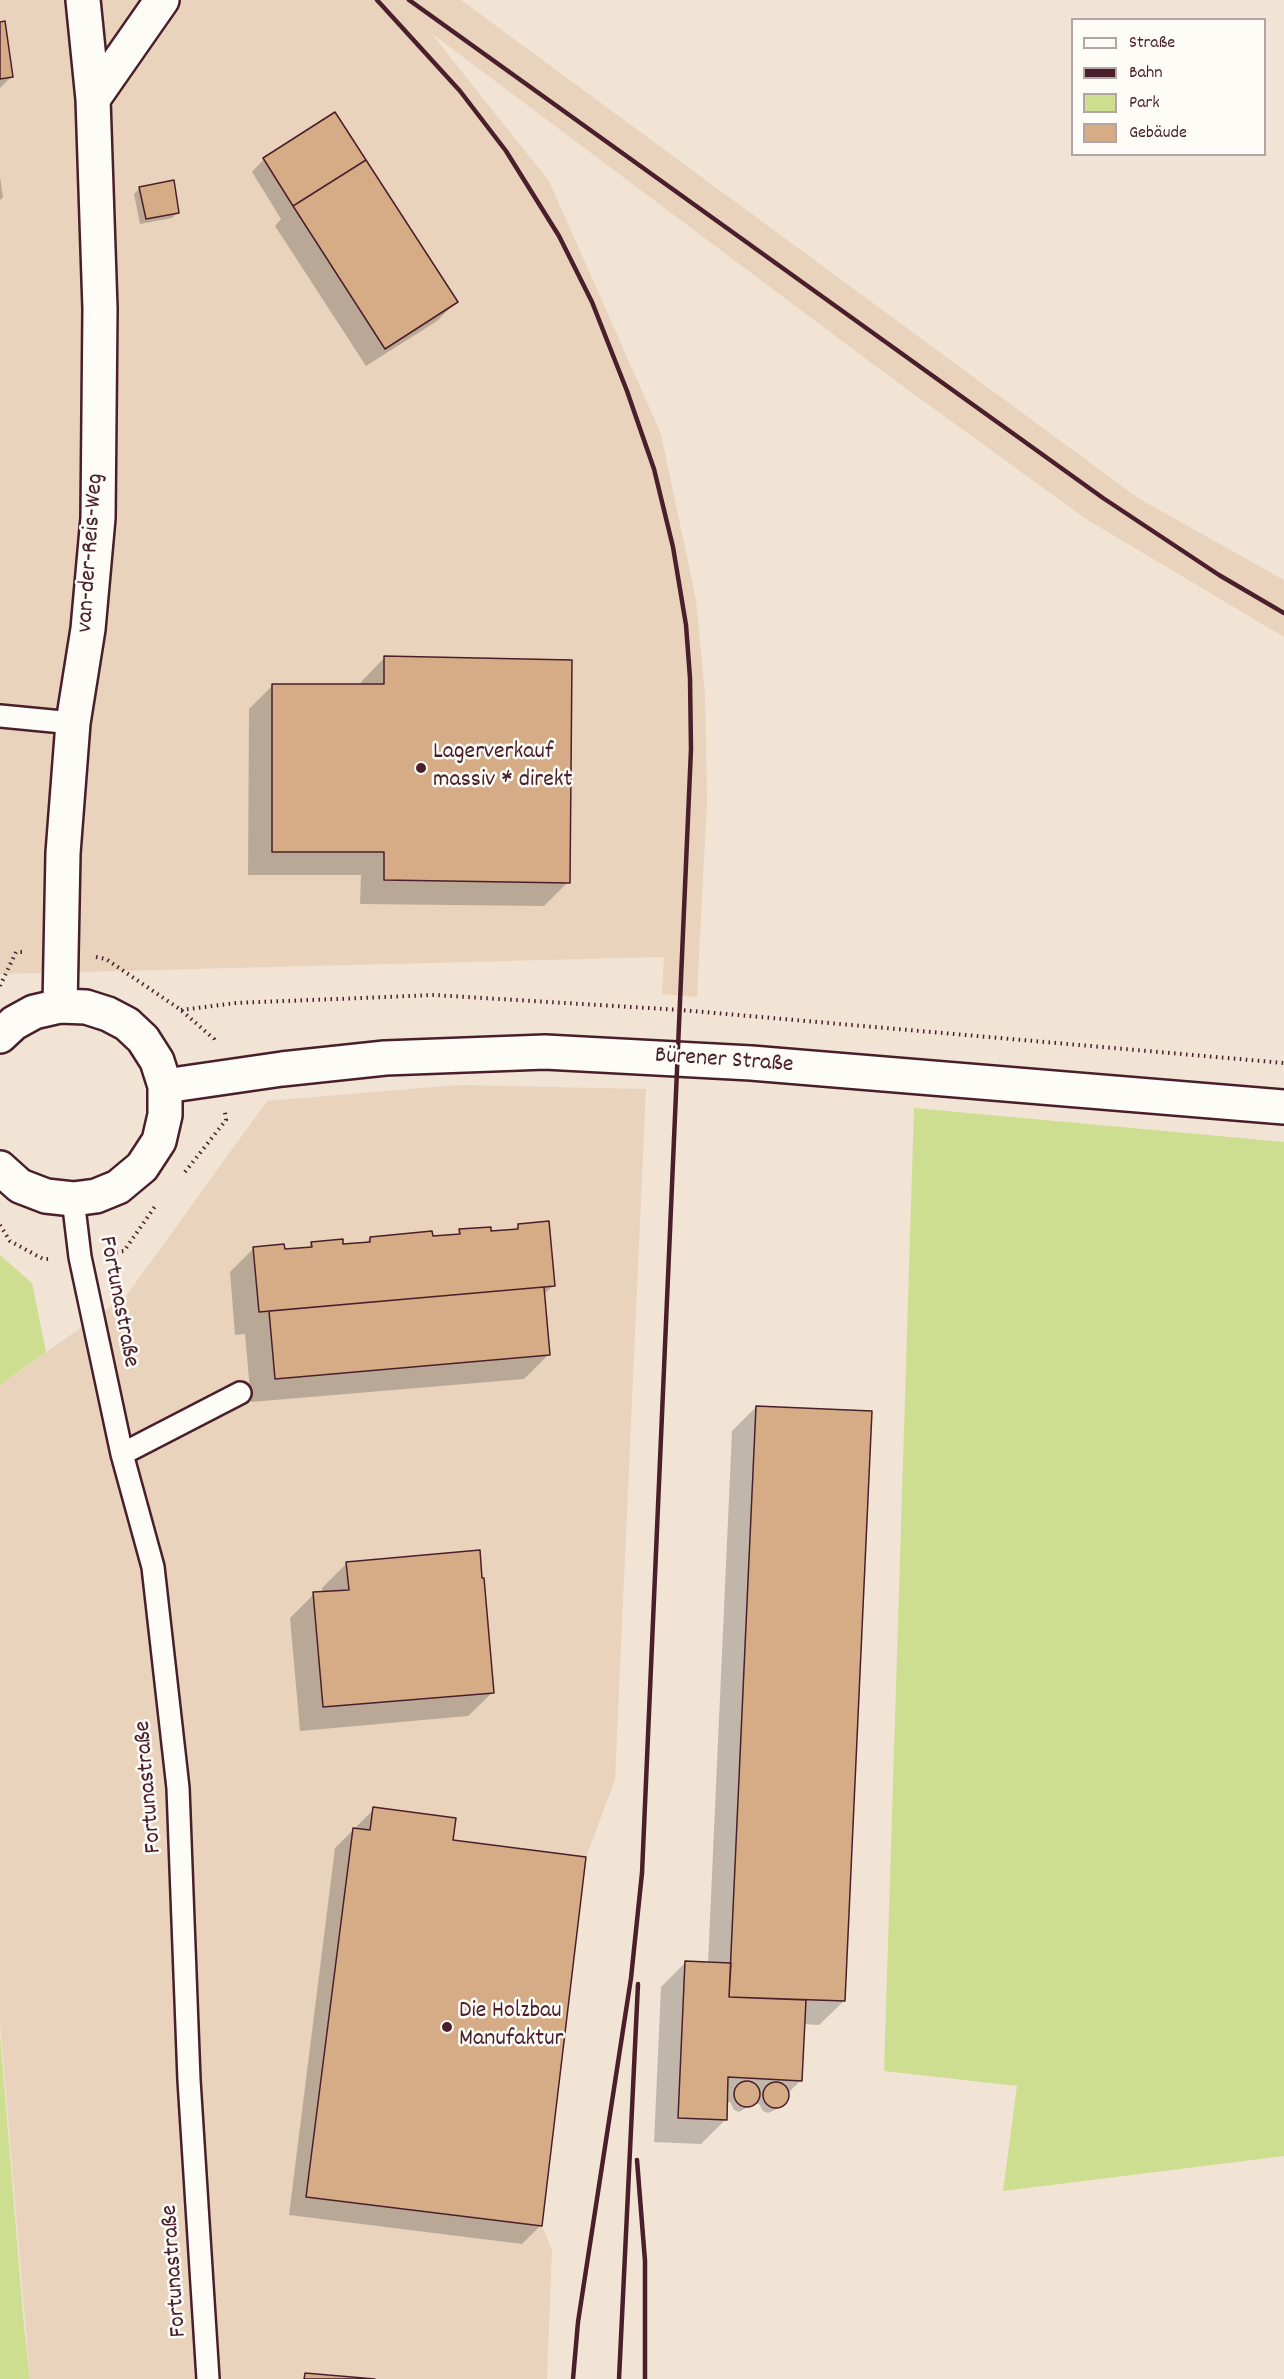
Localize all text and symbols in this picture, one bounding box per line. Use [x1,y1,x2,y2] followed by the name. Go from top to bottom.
[1071,18,1266,156] legend
[1129,31,1175,56] text: Straße
[1129,61,1163,86] text: Bahn
[1129,91,1160,116] text: Park
[1129,121,1187,146] text: Gebäude
[72,473,112,633] street label: van-der-Reis-Weg
[433,740,572,796] place label: Lagerverkauf massiv * direkt
[414,761,428,775] marker: Lagerverkauf massiv * direkt
[654,1043,794,1081] street label: Bürener Straße
[90,1234,144,1370] street label: Fortunastraße
[130,1720,170,1854] street label: Fortunastraße
[459,1999,563,2055] place label: Die Holzbau Manufaktur
[440,2020,454,2034] marker: Die Holzbau Manufaktur
[157,2204,195,2338] street label: Fortunastraße

